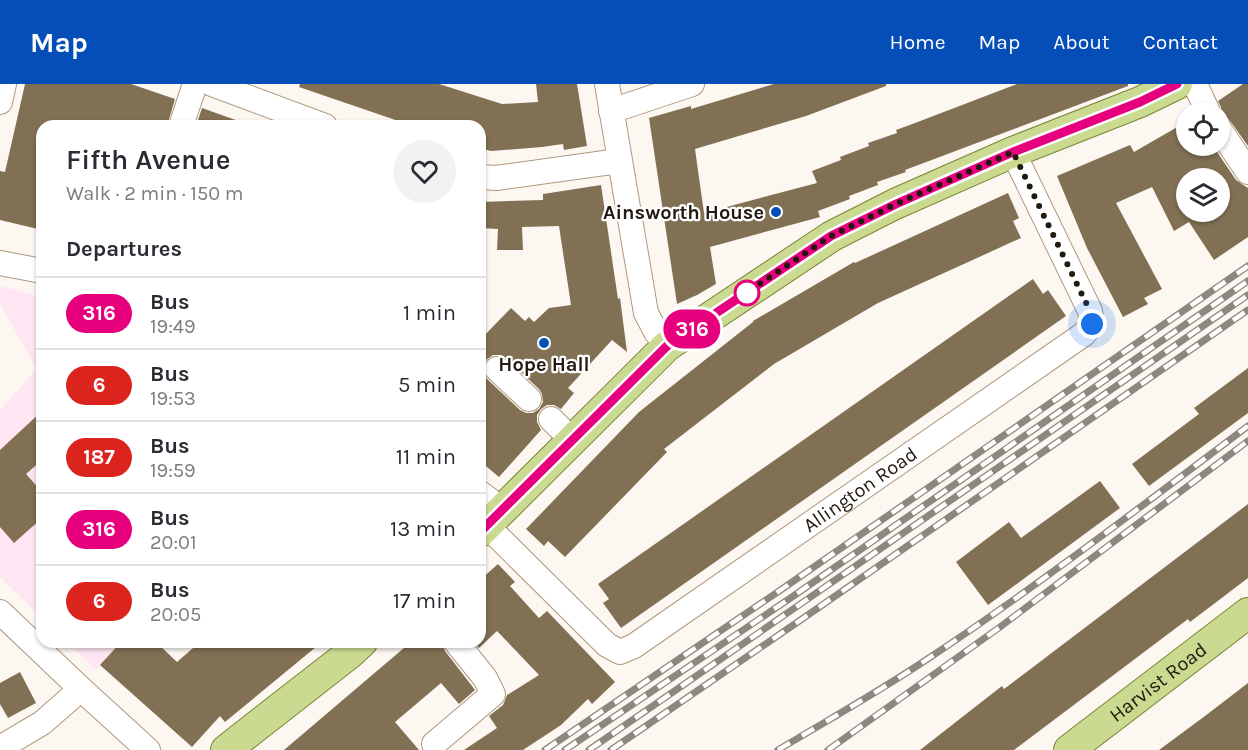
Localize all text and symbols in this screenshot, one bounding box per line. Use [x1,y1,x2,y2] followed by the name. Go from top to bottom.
[30,26,88,59] text: Map
[890,30,946,54] text: Home
[979,30,1020,54] text: Map
[1053,30,1110,54] text: About
[1143,30,1218,54] text: Contact
[1176,102,1230,222] map controls
[1176,102,1230,156] button: locate
[393,140,456,203] button: heart
[66,143,230,176] text: Fifth Avenue
[1176,168,1230,222] button: layers
[66,182,244,205] text: Walk · 2 min · 150 m
[603,201,764,224] place label: Ainsworth House
[769,205,783,219] marker: Ainsworth House
[66,236,182,262] text: Departures
[734,280,760,306] unlabelled marker
[150,289,190,315] text: Bus
[403,300,456,326] text: 1 min
[82,301,116,325] text: 316
[1077,309,1107,339] your location
[658,310,726,348] line badge: 316
[150,315,196,338] text: 19:49
[675,317,709,341] text: 316
[537,336,551,350] marker: Hope Hall
[498,353,590,376] place label: Hope Hall
[150,361,190,387] text: Bus
[398,372,456,398] text: 5 min
[93,373,105,397] text: 6
[150,387,196,410] text: 19:53
[150,433,190,459] text: Bus
[799,442,921,537] street label: Allington Road
[396,444,456,470] text: 11 min
[83,445,115,469] text: 187
[150,459,196,482] text: 19:59
[150,505,190,531] text: Bus
[390,516,456,542] text: 13 min
[82,517,116,541] text: 316
[150,531,197,554] text: 20:01
[150,577,190,603] text: Bus
[393,588,456,614] text: 17 min
[93,589,105,613] text: 6
[150,603,201,626] text: 20:05
[1105,637,1211,726] street label: Harvist Road

